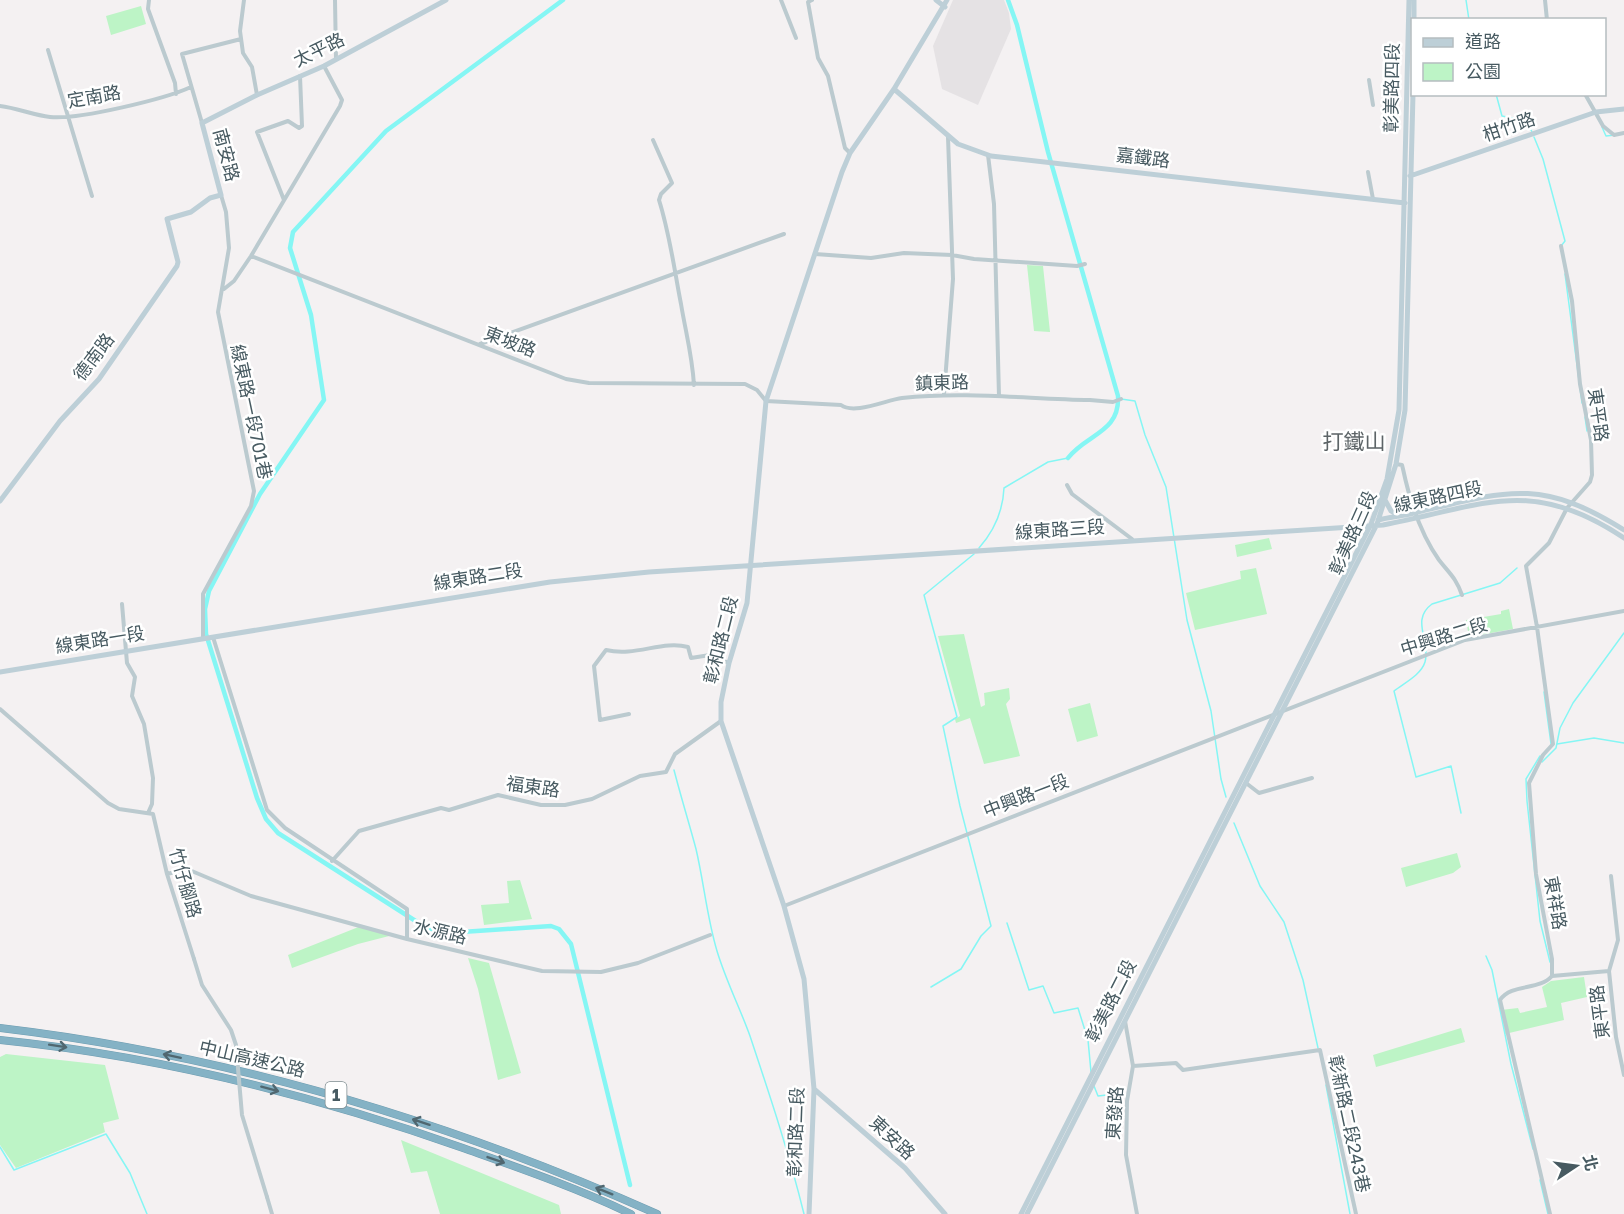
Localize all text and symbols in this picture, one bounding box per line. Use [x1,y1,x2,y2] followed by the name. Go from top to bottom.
[1411,18,1606,96] legend
[289,27,348,71] street label: 太平路
[1465,30,1501,52] text: 道路
[1379,43,1403,133] street label: 彰美路四段
[1465,60,1501,82] text: 公園
[65,80,122,112] street label: 定南路
[1480,107,1538,145] street label: 柑竹路
[209,126,245,184] street label: 南安路
[1115,143,1171,171] street label: 嘉鐵路
[481,321,540,361] street label: 東坡路
[68,328,118,385] street label: 德南路
[227,342,277,481] street label: 線東路一段701巷
[915,370,969,394] street label: 鎮東路
[1584,387,1614,443] street label: 東平路
[1323,428,1386,454] district label: 打鐵山
[1391,476,1484,516] street label: 線東路四段
[1324,487,1380,578] street label: 彰美路三段
[1014,515,1106,543] street label: 線東路三段
[432,558,524,594] street label: 線東路二段
[698,593,742,686] street label: 彰和路二段
[1397,612,1490,660] street label: 中興路二段
[54,621,146,657] street label: 線東路一段
[980,769,1072,821] street label: 中興路一段
[505,771,561,801] street label: 福東路
[165,845,206,920] street label: 竹仔腳路
[1540,874,1572,931] street label: 東祥路
[411,914,469,948] street label: 水源路
[1080,955,1140,1046] street label: 彰美路二段
[1585,984,1613,1040] street label: 東平路
[197,1035,307,1081] street label: 中山高速公路
[48,1041,67,1052] one-way arrow
[163,1050,182,1061] one-way arrow
[1325,1053,1375,1195] street label: 彰新路二段243巷
[326,1082,346,1108] road number: 1
[260,1084,279,1096] one-way arrow
[1101,1085,1127,1141] street label: 東發路
[782,1087,808,1177] street label: 彰和路二段
[865,1111,920,1164] street label: 東安路
[412,1116,431,1127] one-way arrow
[1546,1136,1606,1196] north arrow
[1579,1153,1602,1173] text: 北
[486,1155,505,1166] one-way arrow
[595,1185,613,1196] one-way arrow

